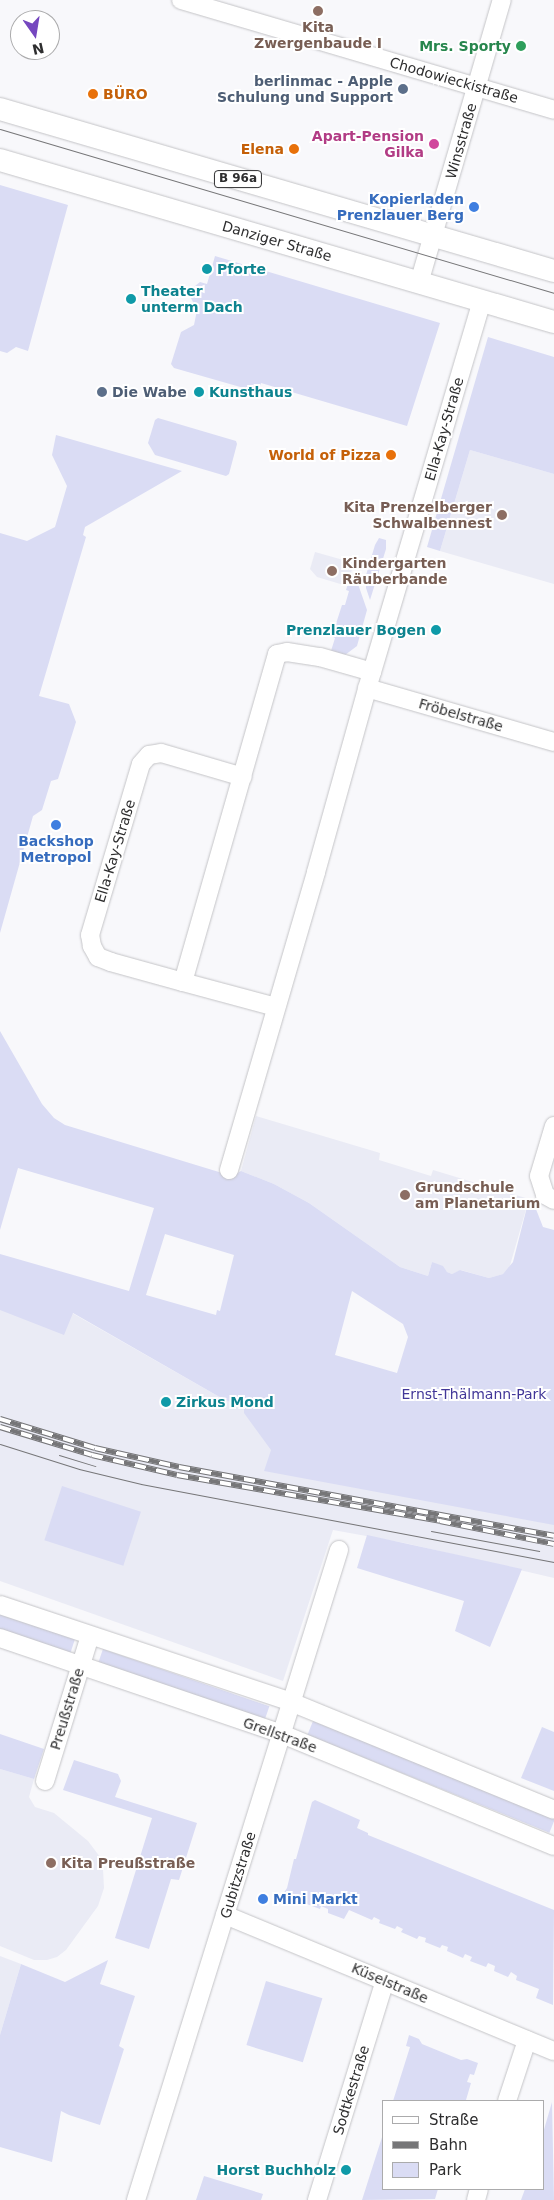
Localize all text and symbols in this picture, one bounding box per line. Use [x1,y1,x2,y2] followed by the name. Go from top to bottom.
[312,5,324,17] marker: Kita Zwergenbaude I
[10,10,60,60] north arrow
[254,19,382,52] place label: Kita Zwergenbaude I
[419,38,511,54] place label: Mrs. Sporty
[31,40,46,58] text: N
[515,40,527,52] marker: Mrs. Sporty
[388,54,520,106] street label: Chodowieckistraße
[217,73,393,105] place label: berlinmac - Apple Schulung und Support
[397,83,409,95] marker: berlinmac - Apple Schulung und Support
[103,86,148,102] place label: BÜRO
[87,88,99,100] marker: BÜRO
[442,101,480,181] street label: Winsstraße
[312,128,424,160] place label: Apart-Pension Gilka
[428,138,440,150] marker: Apart-Pension Gilka
[241,141,284,157] place label: Elena
[288,143,300,155] marker: Elena
[213,170,263,188] road number: B 96a
[337,191,464,223] place label: Kopierladen Prenzlauer Berg
[468,201,480,213] marker: Kopierladen Prenzlauer Berg
[220,217,334,265] street label: Danziger Straße
[217,261,266,277] place label: Pforte
[201,263,213,275] marker: Pforte
[141,283,243,316] place label: Theater unterm Dach
[125,293,137,305] marker: Theater unterm Dach
[421,375,467,483] street label: Ella-Kay-Straße
[112,384,187,400] place label: Die Wabe
[209,384,292,400] place label: Kunsthaus
[96,386,108,398] marker: Die Wabe
[193,386,205,398] marker: Kunsthaus
[268,447,381,463] place label: World of Pizza
[385,449,397,461] marker: World of Pizza
[343,499,492,532] place label: Kita Prenzelberger Schwalbennest
[496,509,508,521] marker: Kita Prenzelberger Schwalbennest
[342,555,448,588] place label: Kindergarten Räuberbande
[326,565,338,577] marker: Kindergarten Räuberbande
[286,622,426,638] place label: Prenzlauer Bogen
[430,624,442,636] marker: Prenzlauer Bogen
[417,695,505,735] street label: Fröbelstraße
[91,797,139,905] street label: Ella-Kay-Straße
[50,819,62,831] marker: Backshop Metropol
[18,833,94,866] place label: Backshop Metropol
[415,1179,540,1212] place label: Grundschule am Planetarium
[399,1189,411,1201] marker: Grundschule am Planetarium
[402,1386,546,1402] park label: Ernst-Thälmann-Park
[176,1394,274,1410] place label: Zirkus Mond
[160,1396,172,1408] marker: Zirkus Mond
[47,1666,87,1752] street label: Preußstraße
[241,1714,319,1756] street label: Grellstraße
[217,1830,259,1920] street label: Gubitzstraße
[61,1855,195,1871] place label: Kita Preußstraße
[45,1857,57,1869] marker: Kita Preußstraße
[273,1891,358,1907] place label: Mini Markt
[257,1893,269,1905] marker: Mini Markt
[349,1959,431,2007] street label: Küselstraße
[329,2043,373,2137] street label: Sodtkestraße
[382,2100,544,2190] legend
[429,2111,478,2129] text: Straße
[429,2136,468,2154] text: Bahn
[429,2161,461,2179] text: Park
[216,2162,336,2178] place label: Horst Buchholz
[340,2164,352,2176] marker: Horst Buchholz

